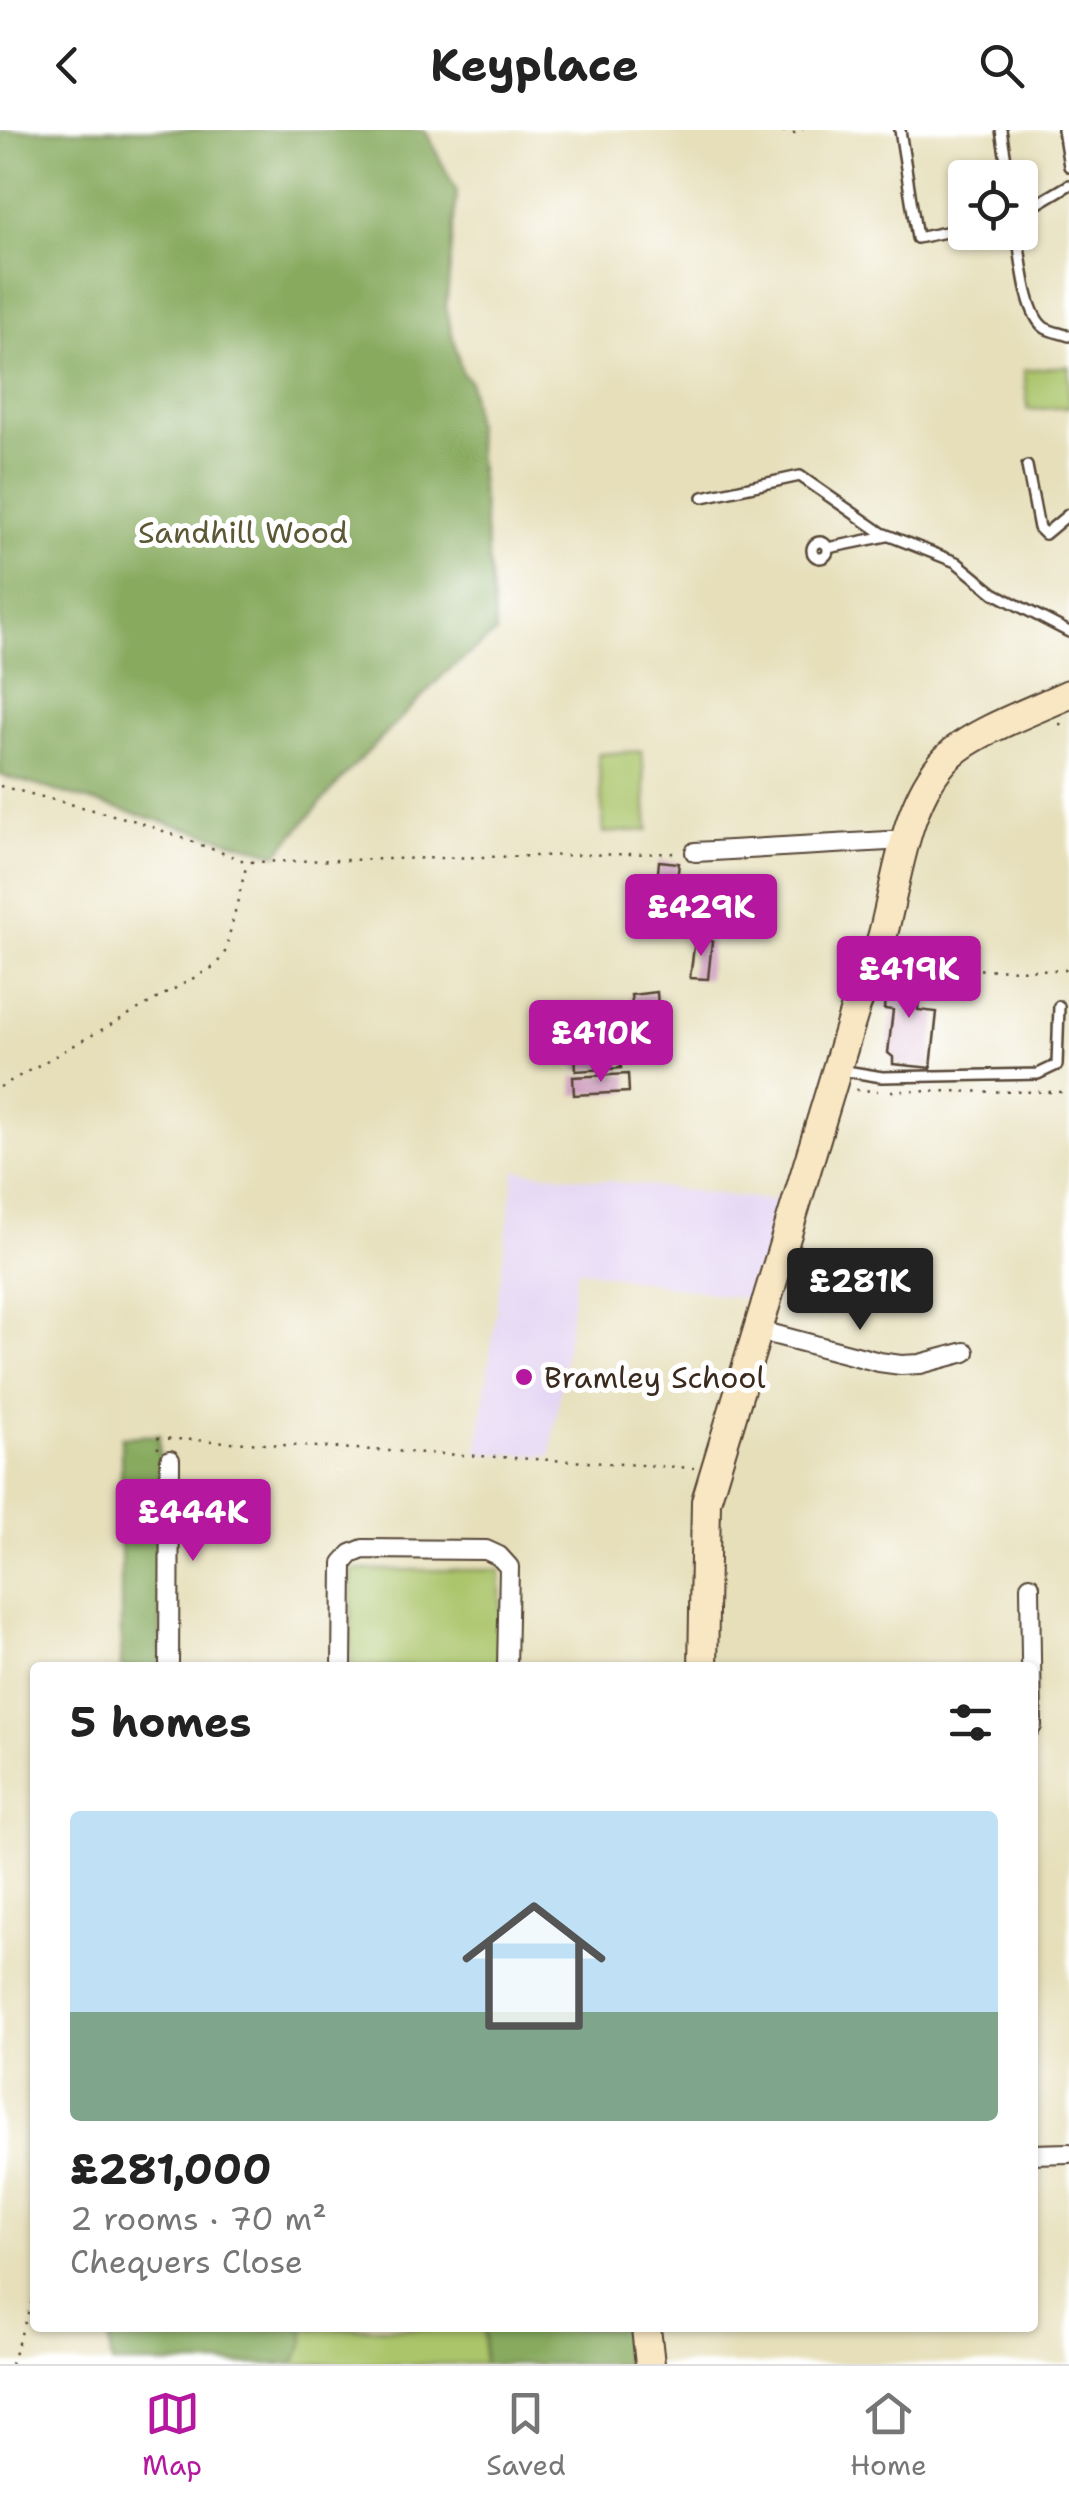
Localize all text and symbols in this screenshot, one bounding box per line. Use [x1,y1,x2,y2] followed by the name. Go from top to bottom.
[430,35,639,95] text: Keyplace
[40,38,95,93] icon: back
[974,38,1029,93] icon: search
[948,160,1038,250] map controls
[948,160,1038,250] button: locate
[138,512,348,553] park label: Sandhill Wood
[631,874,771,959] pin: £429K
[647,885,755,928] text: £429K
[839,936,979,1021] pin: £419K
[859,947,959,990] text: £419K
[531,1000,671,1085] pin: £410K
[551,1011,651,1054] text: £410K
[790,1248,930,1333] pin: £281K
[809,1259,911,1302] text: £281K
[544,1357,766,1398] place label: Bramley School
[513,1366,535,1388] marker: Bramley School
[123,1479,263,1564] pin: £444K
[138,1490,248,1533] text: £444K
[70,1694,251,1750] text: 5 homes
[943,1695,998,1750] icon: filters
[444,1876,624,2056] icon: home
[70,2141,272,2197] text: £281,000
[70,2197,327,2240] text: 2 rooms · 70 m²
[70,2240,303,2283] text: Chequers Close
[142,2386,202,2484] tab: Map
[486,2386,566,2484] tab: Saved
[850,2386,927,2484] tab: Home

